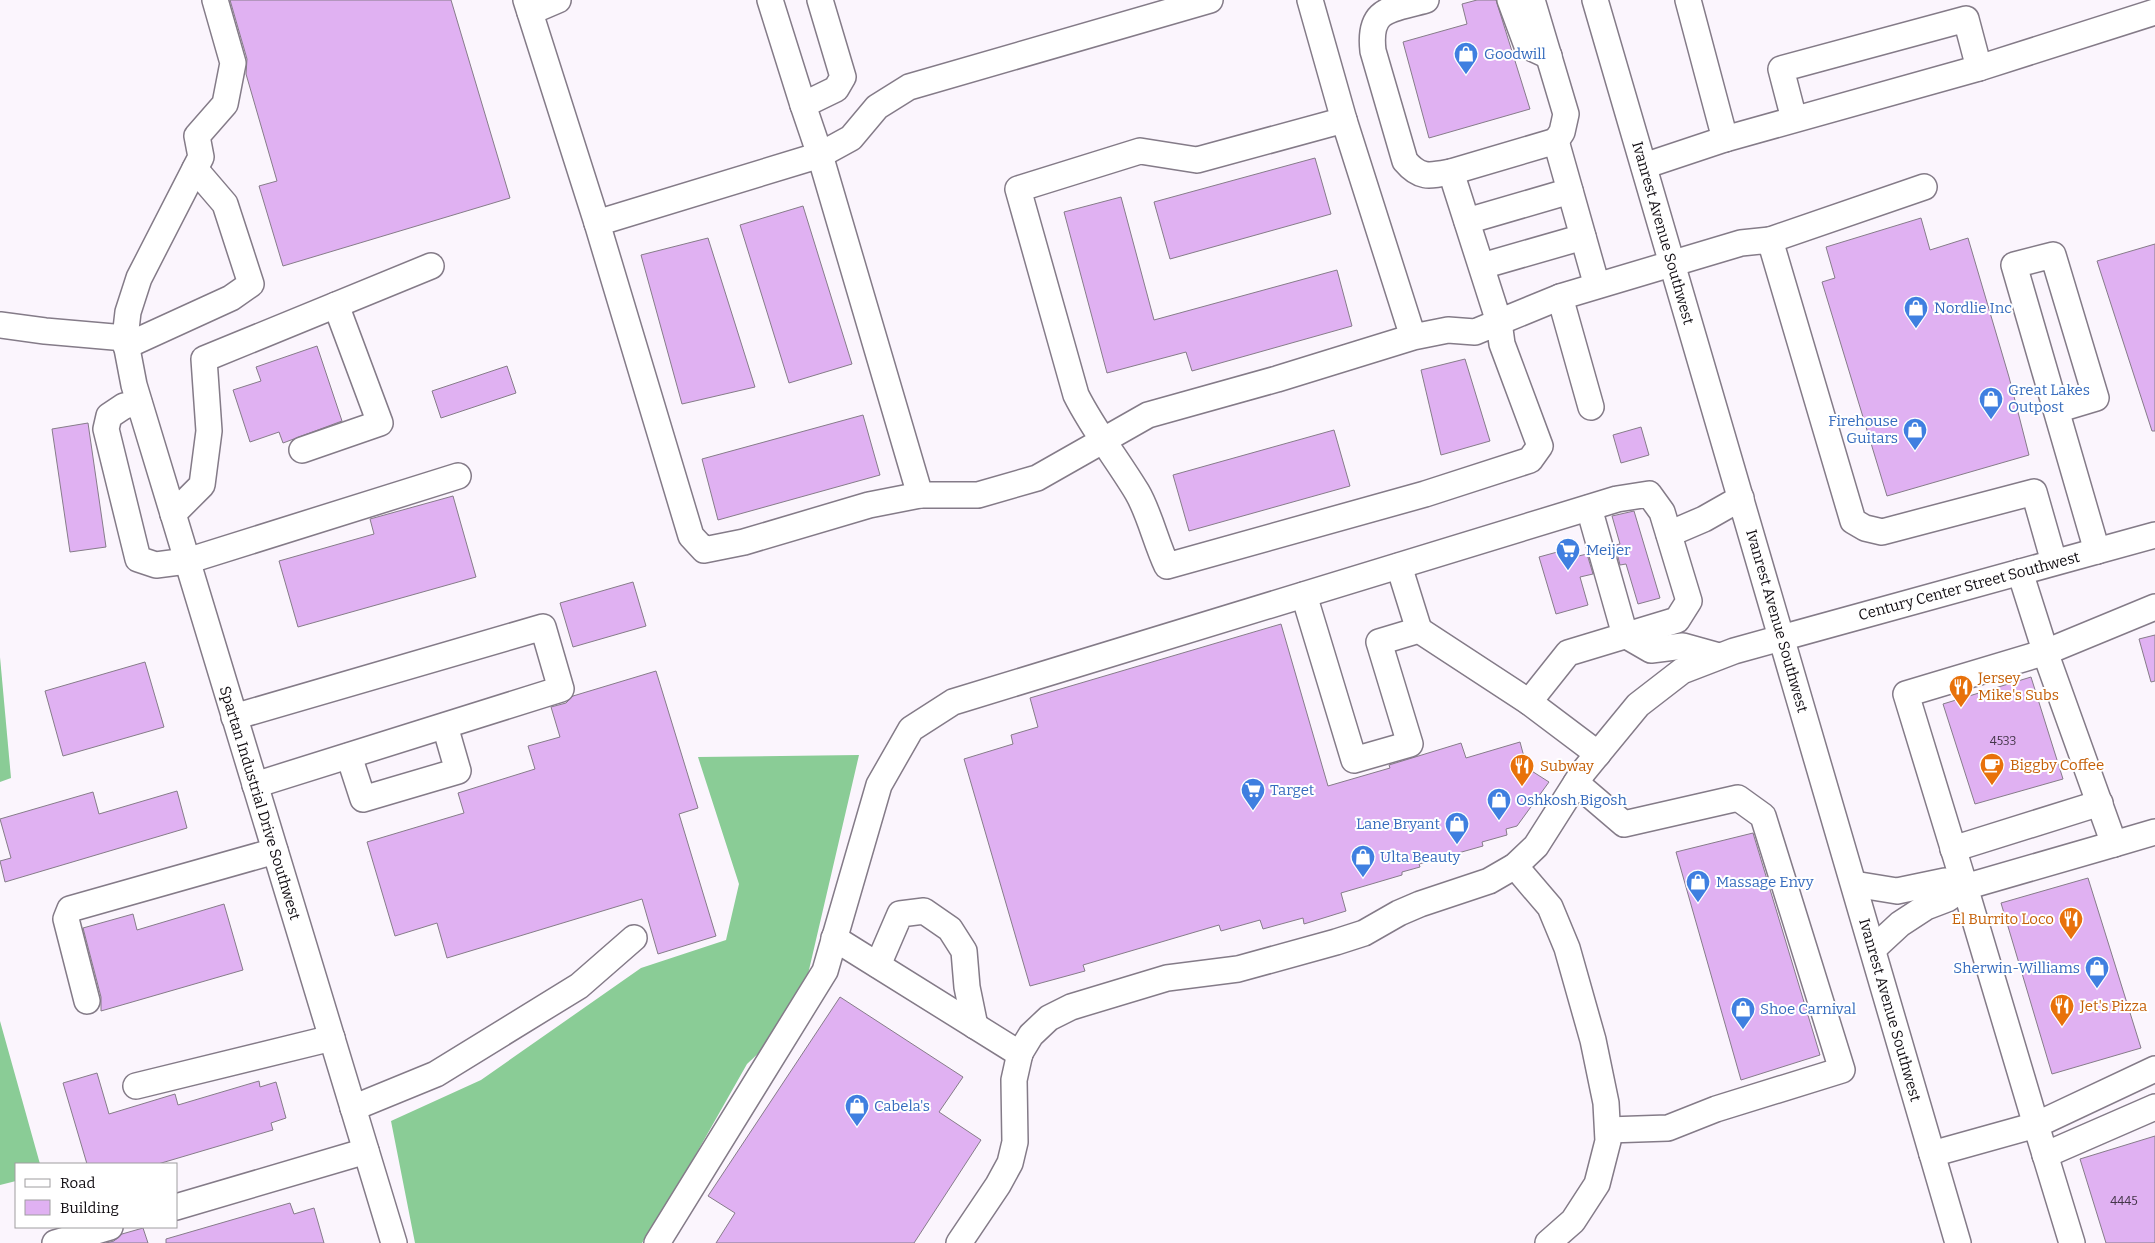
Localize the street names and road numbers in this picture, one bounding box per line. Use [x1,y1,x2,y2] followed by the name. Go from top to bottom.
[1628,139,1698,327] street label: Ivanrest Avenue Southwest
[1742,527,1812,715] street label: Ivanrest Avenue Southwest
[1856,548,2082,624] street label: Century Center Street Southwest
[216,684,304,923] street label: Spartan Industrial Drive Southwest
[1855,916,1925,1104] street label: Ivanrest Avenue Southwest

